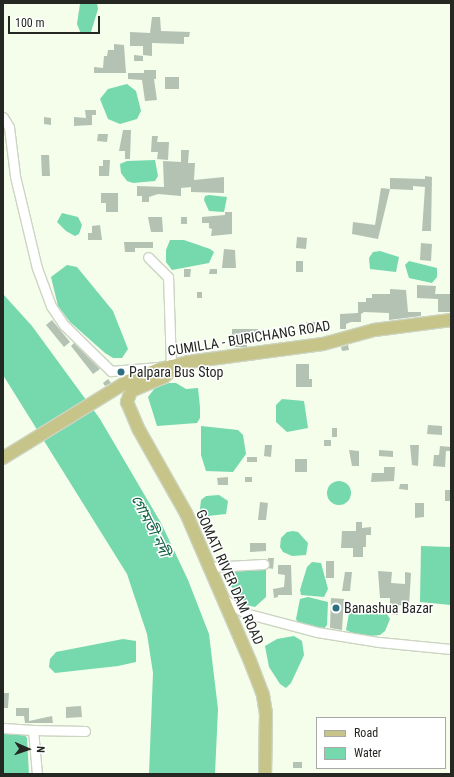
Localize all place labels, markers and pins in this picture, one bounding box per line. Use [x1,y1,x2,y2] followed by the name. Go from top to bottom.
[129,364,223,380] place label: Palpara Bus Stop
[116,367,126,377] marker: Palpara Bus Stop
[344,600,433,616] place label: Banashua Bazar
[331,603,341,613] marker: Banashua Bazar

